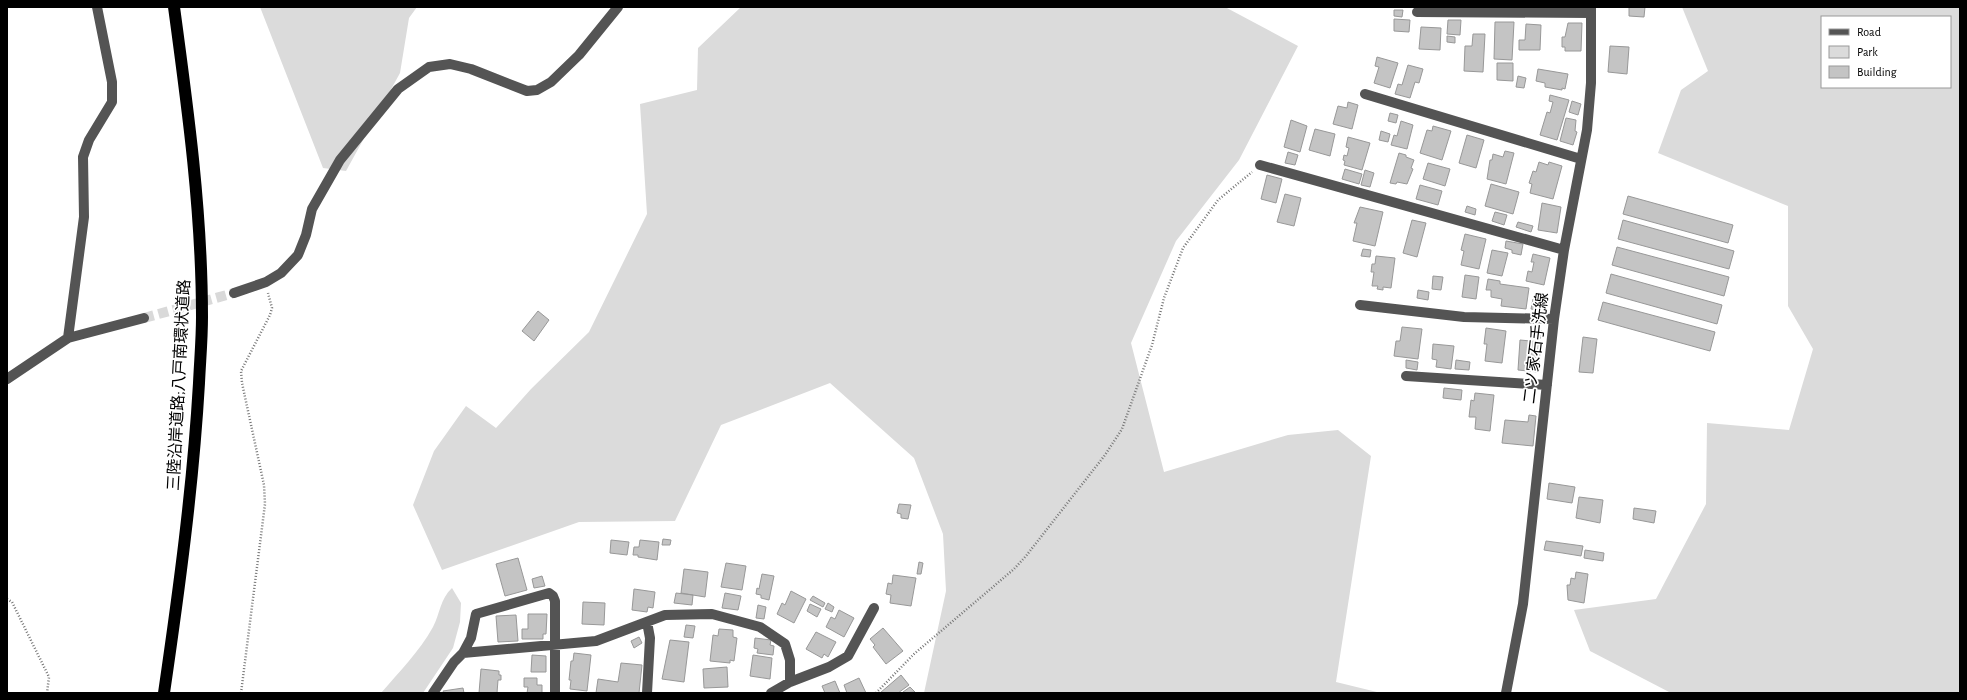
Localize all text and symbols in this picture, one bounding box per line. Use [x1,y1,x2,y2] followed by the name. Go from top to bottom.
[1821,16,1951,88] legend
[1857,26,1881,38] text: Road
[1857,46,1878,58] text: Park
[1857,66,1897,78] text: Building
[164,279,193,491] street label: 三陸沿岸道路;八戸南環状道路
[1520,291,1551,405] street label: 二ツ家石手洗線

